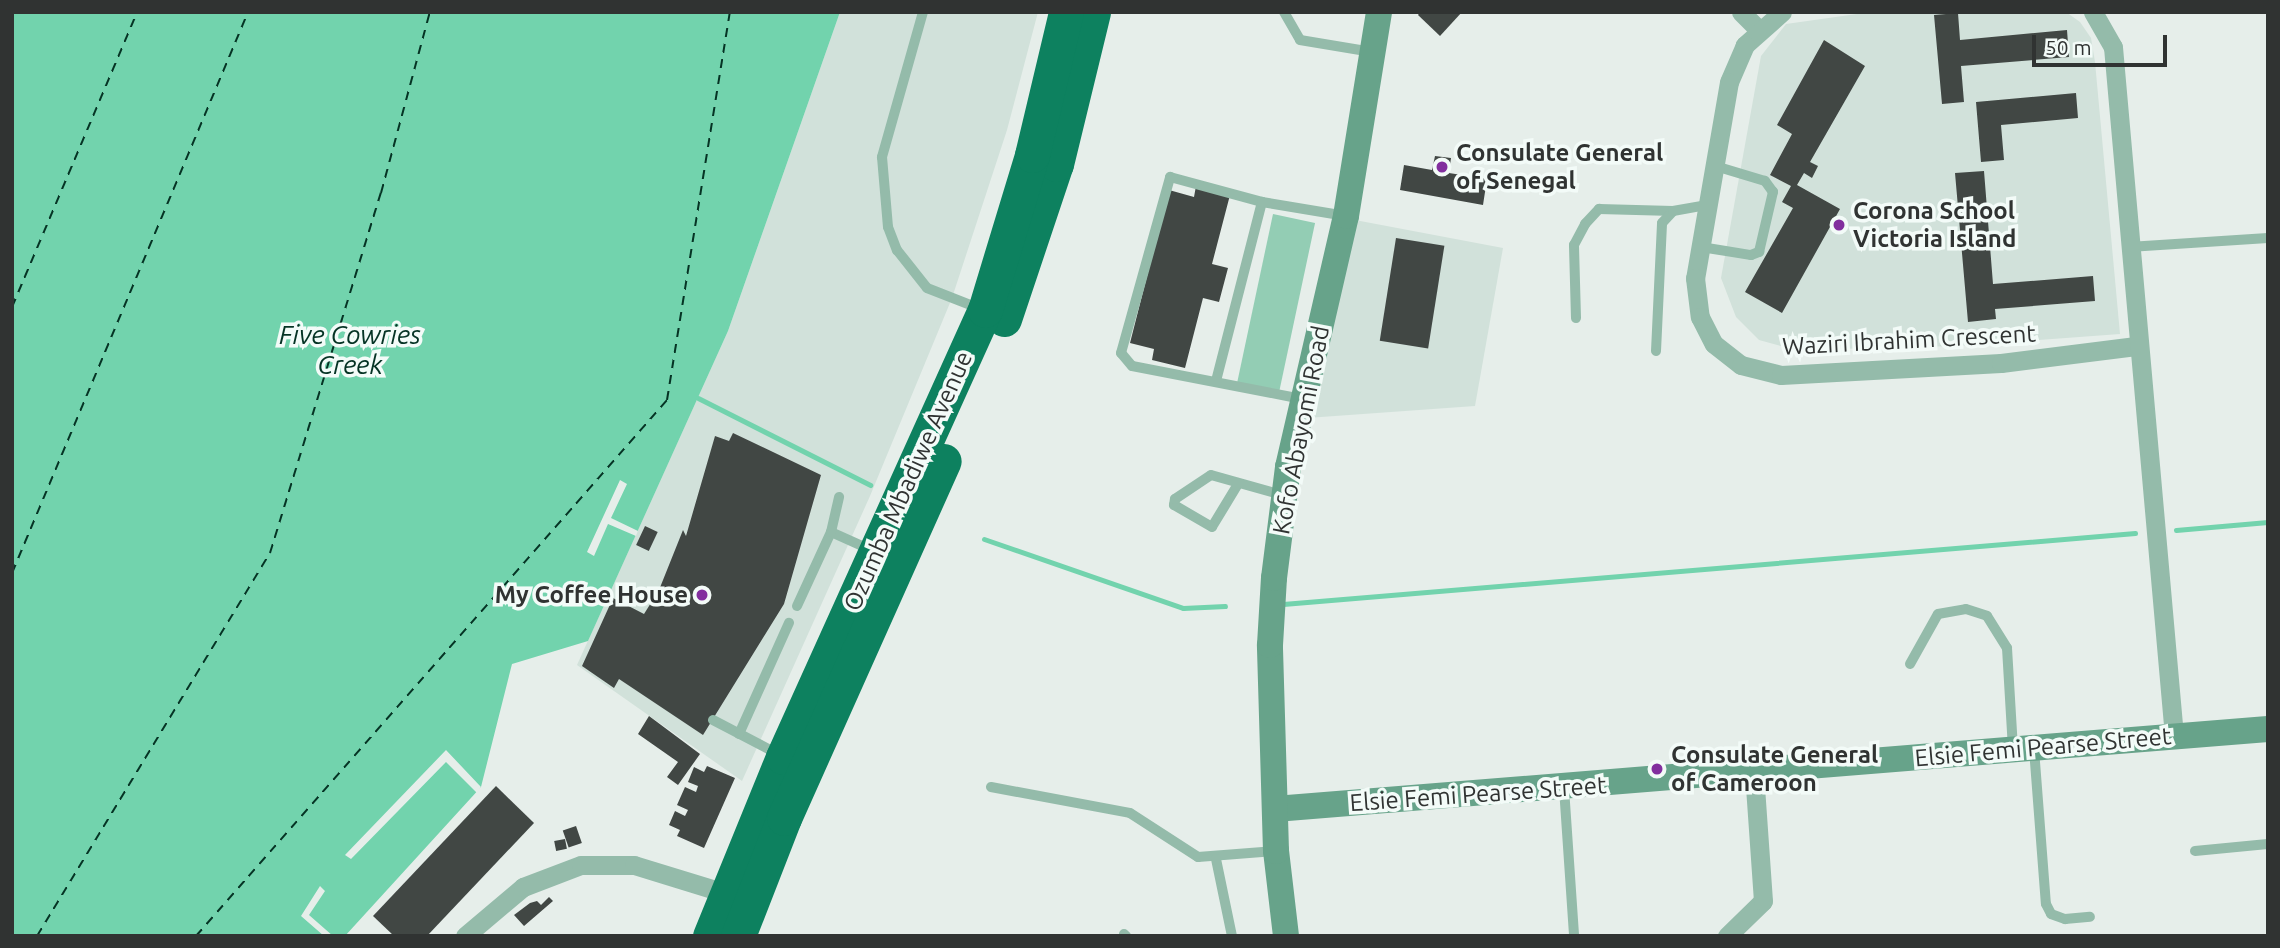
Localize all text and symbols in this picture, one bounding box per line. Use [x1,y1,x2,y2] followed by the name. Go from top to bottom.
[2035,21,2170,65] scale bar
[2045,35,2092,59] text: 50 m
[1456,139,1663,195] place label: Consulate General of Senegal
[1434,159,1450,175] marker: Consulate General of Senegal
[1853,197,2016,253] place label: Corona School Victoria Island
[1831,217,1847,233] marker: Corona School Victoria Island
[279,319,421,380] water label: Five Cowries Creek
[1782,319,2036,361] street label: Waziri Ibrahim Crescent
[1267,323,1335,537] street label: Kofo Abayomi Road
[838,347,978,615] street label: Ozumba Mbadiwe Avenue
[495,581,688,609] place label: My Coffee House
[694,587,710,603] marker: My Coffee House
[1914,721,2172,773] street label: Elsie Femi Pearse Street
[1671,741,1878,797] place label: Consulate General of Cameroon
[1649,761,1665,777] marker: Consulate General of Cameroon
[1349,771,1607,817] street label: Elsie Femi Pearse Street

